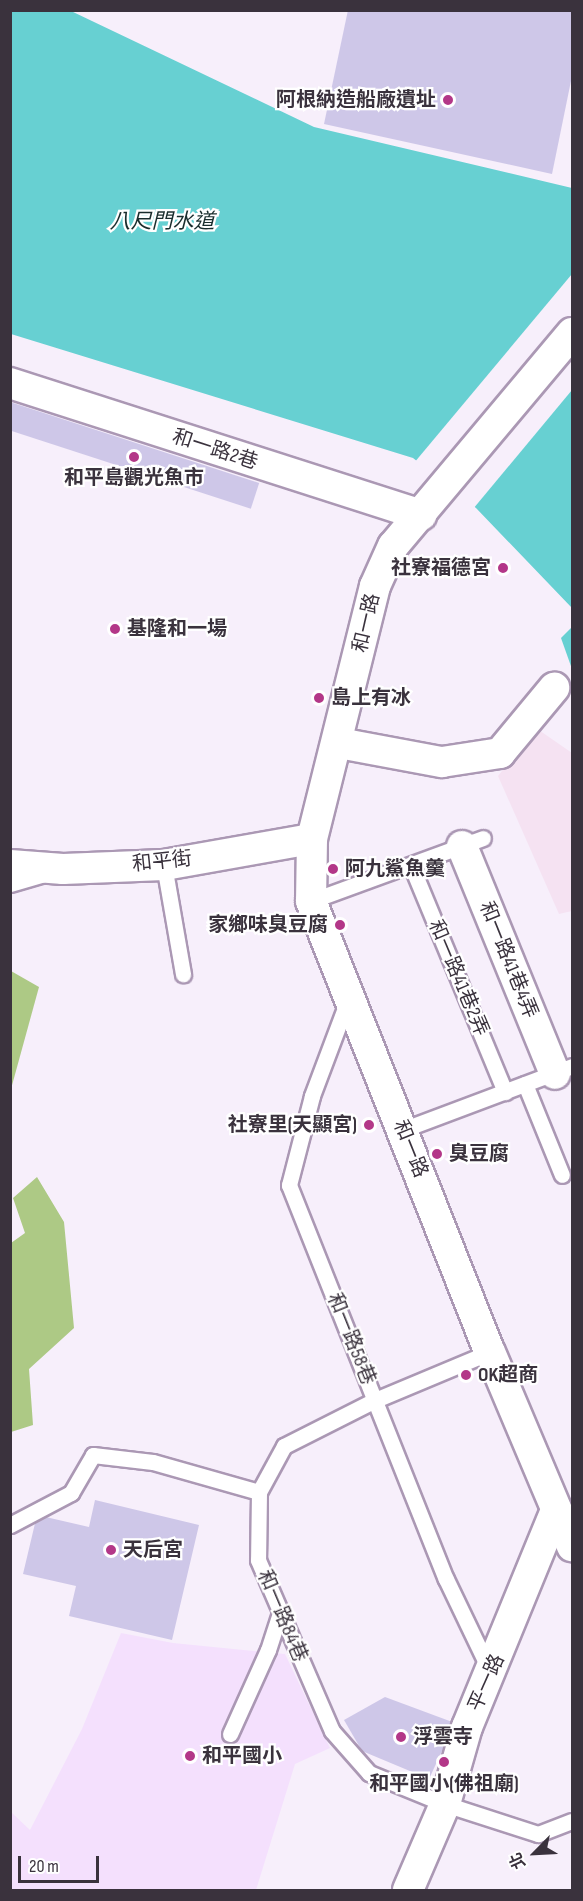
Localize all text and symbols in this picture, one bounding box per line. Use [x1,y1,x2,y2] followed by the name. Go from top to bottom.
[276,88,436,112] place label: 阿根納造船廠遺址
[441,93,455,107] marker: 阿根納造船廠遺址
[110,209,214,235] water label: 八尺門水道
[169,425,261,475] street label: 和一路2巷
[127,450,141,464] marker: 和平島觀光魚市
[64,466,204,490] place label: 和平島觀光魚市
[391,556,491,580] place label: 社寮福德宮
[496,561,510,575] marker: 社寮福德宮
[349,591,385,655] street label: 和一路
[127,617,227,641] place label: 基隆和一場
[108,622,122,636] marker: 基隆和一場
[331,686,411,710] place label: 島上有冰
[312,691,326,705] marker: 島上有冰
[131,847,193,877] street label: 和平街
[345,857,445,881] place label: 阿九鯊魚羹
[326,862,340,876] marker: 阿九鯊魚羹
[474,898,542,1022] street label: 和一路41巷4弄
[208,913,328,937] place label: 家鄉味臭豆腐
[423,916,493,1040] street label: 和一路41巷2弄
[333,918,347,932] marker: 家鄉味臭豆腐
[228,1113,357,1137] place label: 社寮里(天顯宮)
[388,1117,432,1181] street label: 和一路
[362,1118,376,1132] marker: 社寮里(天顯宮)
[449,1142,509,1166] place label: 臭豆腐
[430,1147,444,1161] marker: 臭豆腐
[322,1290,380,1388] street label: 和一路58巷
[478,1363,538,1387] place label: OK超商
[459,1368,473,1382] marker: OK超商
[123,1538,183,1562] place label: 天后宮
[104,1543,118,1557] marker: 天后宮
[252,1566,312,1666] street label: 和一路84巷
[464,1651,510,1715] street label: 平一路
[413,1725,473,1749] place label: 浮雲寺
[394,1730,408,1744] marker: 浮雲寺
[202,1744,282,1768] place label: 和平國小
[183,1749,197,1763] marker: 和平國小
[437,1755,451,1769] marker: 和平國小(佛祖廟)
[369,1772,519,1796] place label: 和平國小(佛祖廟)
[505,1823,565,1883] north arrow
[21,1844,102,1882] scale bar
[506,1849,530,1872] text: 北
[29,1856,59,1877] text: 20 m

